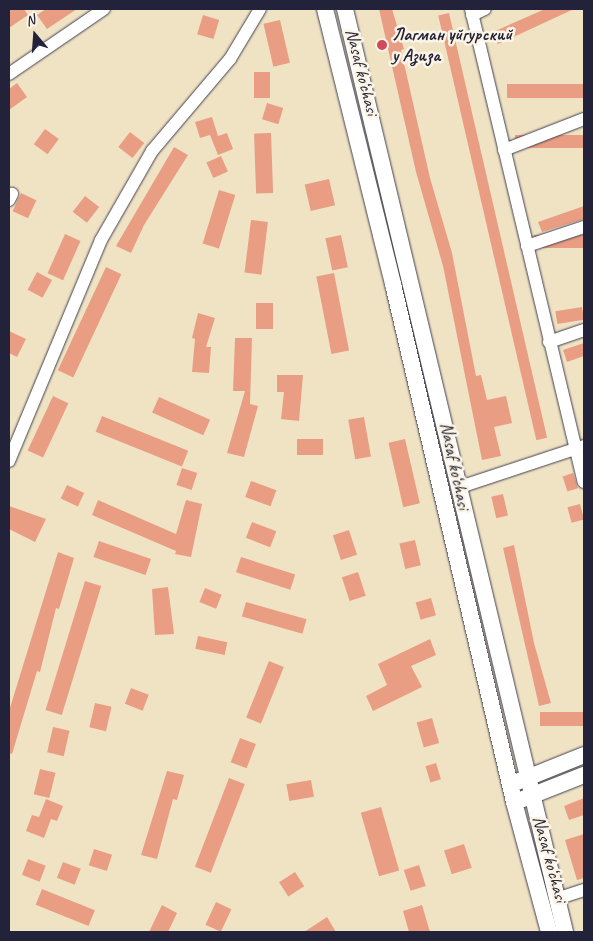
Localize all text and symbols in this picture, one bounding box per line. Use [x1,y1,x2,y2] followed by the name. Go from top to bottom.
[10,10,60,60] north arrow
[23,11,37,30] text: N
[392,24,512,66] place label: Лагман уйгурский у Азиза
[341,26,383,118] street label: Nasaf ko‘chasi
[376,39,388,51] marker: Лагман уйгурский у Азиза
[435,420,475,512] street label: Nasaf ko‘chasi
[528,813,572,905] street label: Nasaf ko‘chasi

